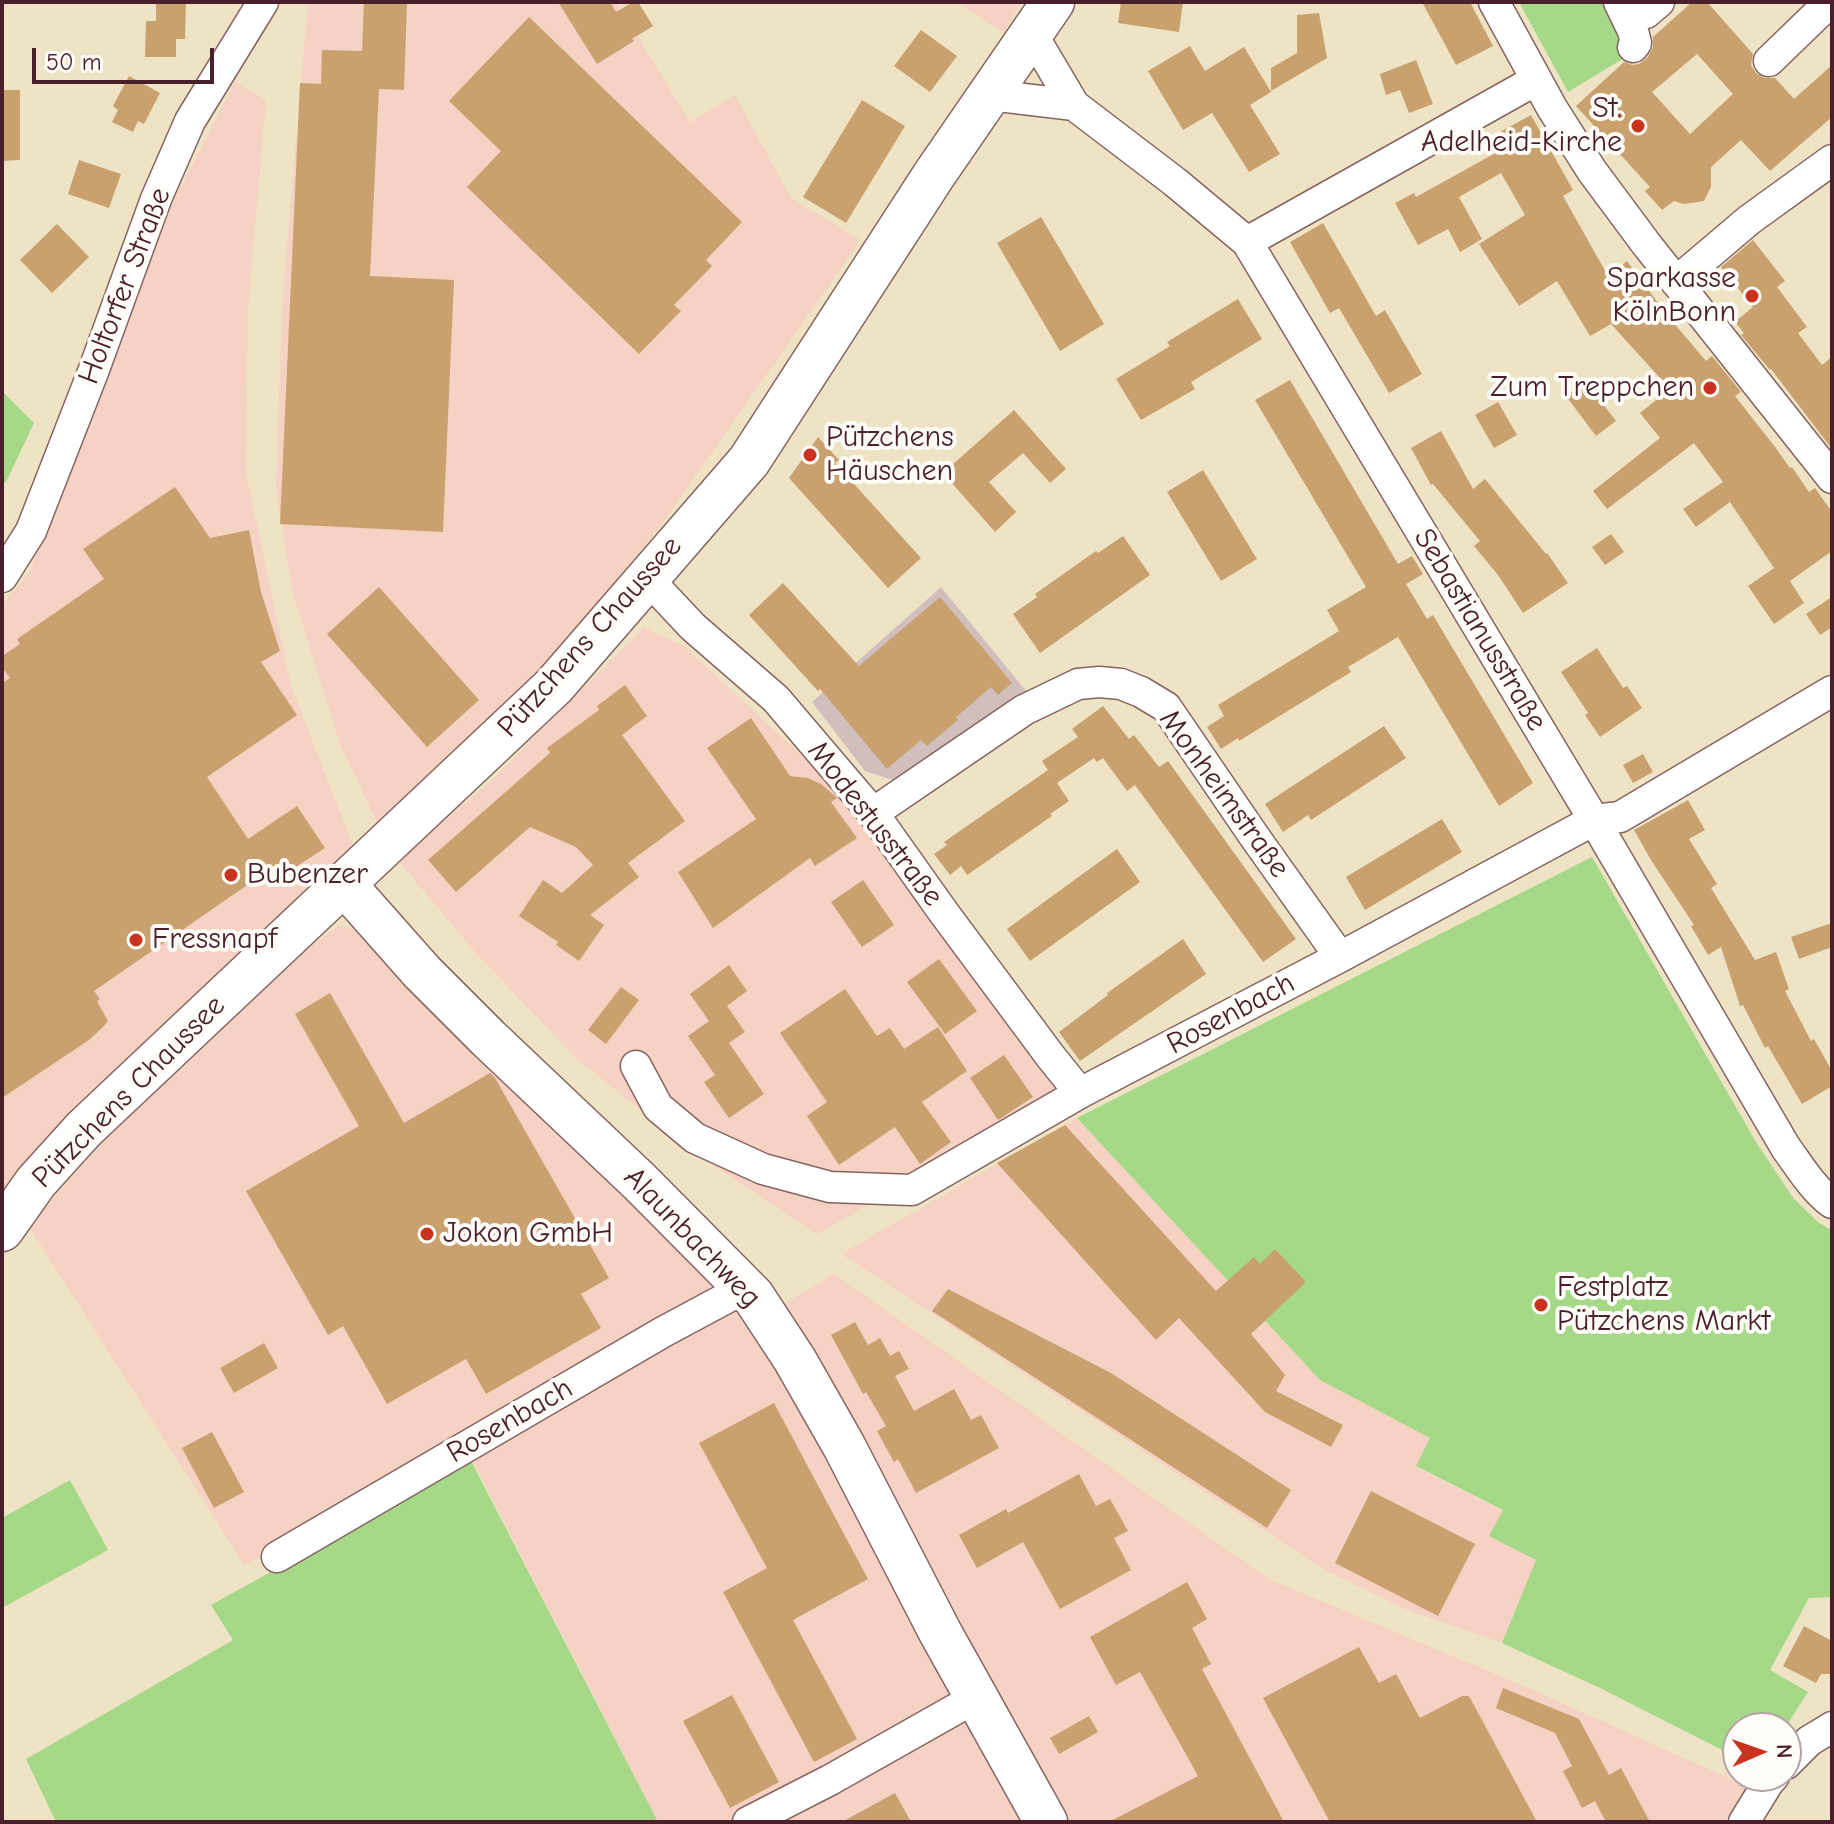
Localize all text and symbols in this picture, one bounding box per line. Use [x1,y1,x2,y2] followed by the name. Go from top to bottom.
[36,32,218,82] scale bar
[46,48,102,76] text: 50 m
[1421,91,1622,162] place label: St. Adelheid-Kirche
[1629,117,1647,135] marker: St. Adelheid-Kirche
[71,183,179,389] street label: Holtorfer Straße
[1607,261,1736,332] place label: Sparkasse KölnBonn
[1743,287,1761,305] marker: Sparkasse KölnBonn
[1490,370,1694,406] place label: Zum Treppchen
[1701,379,1719,397] marker: Zum Treppchen
[826,420,954,490] place label: Pützchens Häuschen
[801,446,819,464] marker: Pützchens Häuschen
[1405,522,1555,738] street label: Sebastianusstraße
[490,529,690,745] street label: Pützchens Chaussee
[1151,703,1297,885] street label: Monheimstraße
[799,734,951,914] street label: Modestusstraße
[247,857,368,893] place label: Bubenzer
[222,866,240,884] marker: Bubenzer
[152,922,277,958] place label: Fressnapf
[127,931,145,949] marker: Fressnapf
[1161,965,1301,1063] street label: Rosenbach
[25,988,233,1196] street label: Pützchens Chaussee
[616,1160,768,1316] street label: Alaunbachweg
[443,1216,613,1252] place label: Jokon GmbH
[418,1225,436,1243] marker: Jokon GmbH
[1557,1270,1770,1340] place label: Festplatz Pützchens Markt
[1532,1296,1550,1314] marker: Festplatz Pützchens Markt
[441,1371,579,1471] street label: Rosenbach
[1722,1712,1802,1792] north arrow
[1771,1744,1797,1759] text: N

